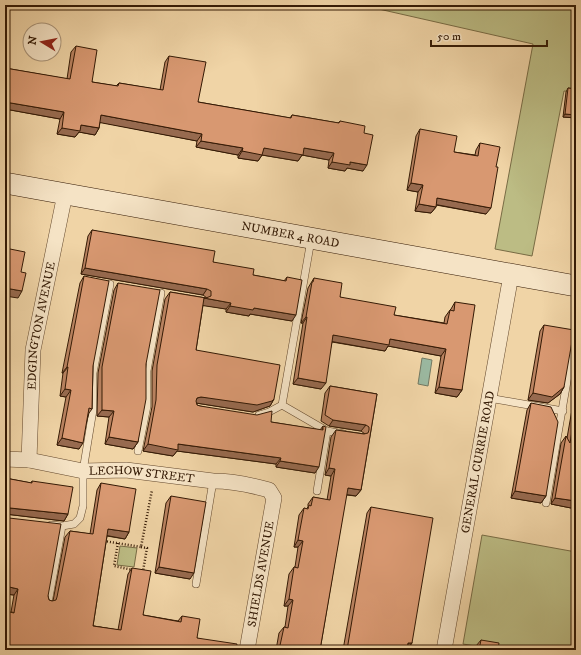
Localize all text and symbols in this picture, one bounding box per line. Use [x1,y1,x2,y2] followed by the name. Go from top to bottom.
[22,22,62,62] north arrow
[431,22,547,48] scale bar
[437,29,461,44] text: 50 m
[25,35,41,46] text: N
[240,218,341,251] street label: NUMBER 4 ROAD
[24,260,59,390] street label: EDGINGTON AVENUE
[458,390,498,534] street label: GENERAL CURRIE ROAD
[88,462,196,486] street label: LECHOW STREET
[244,519,278,628] street label: SHIELDS AVENUE

